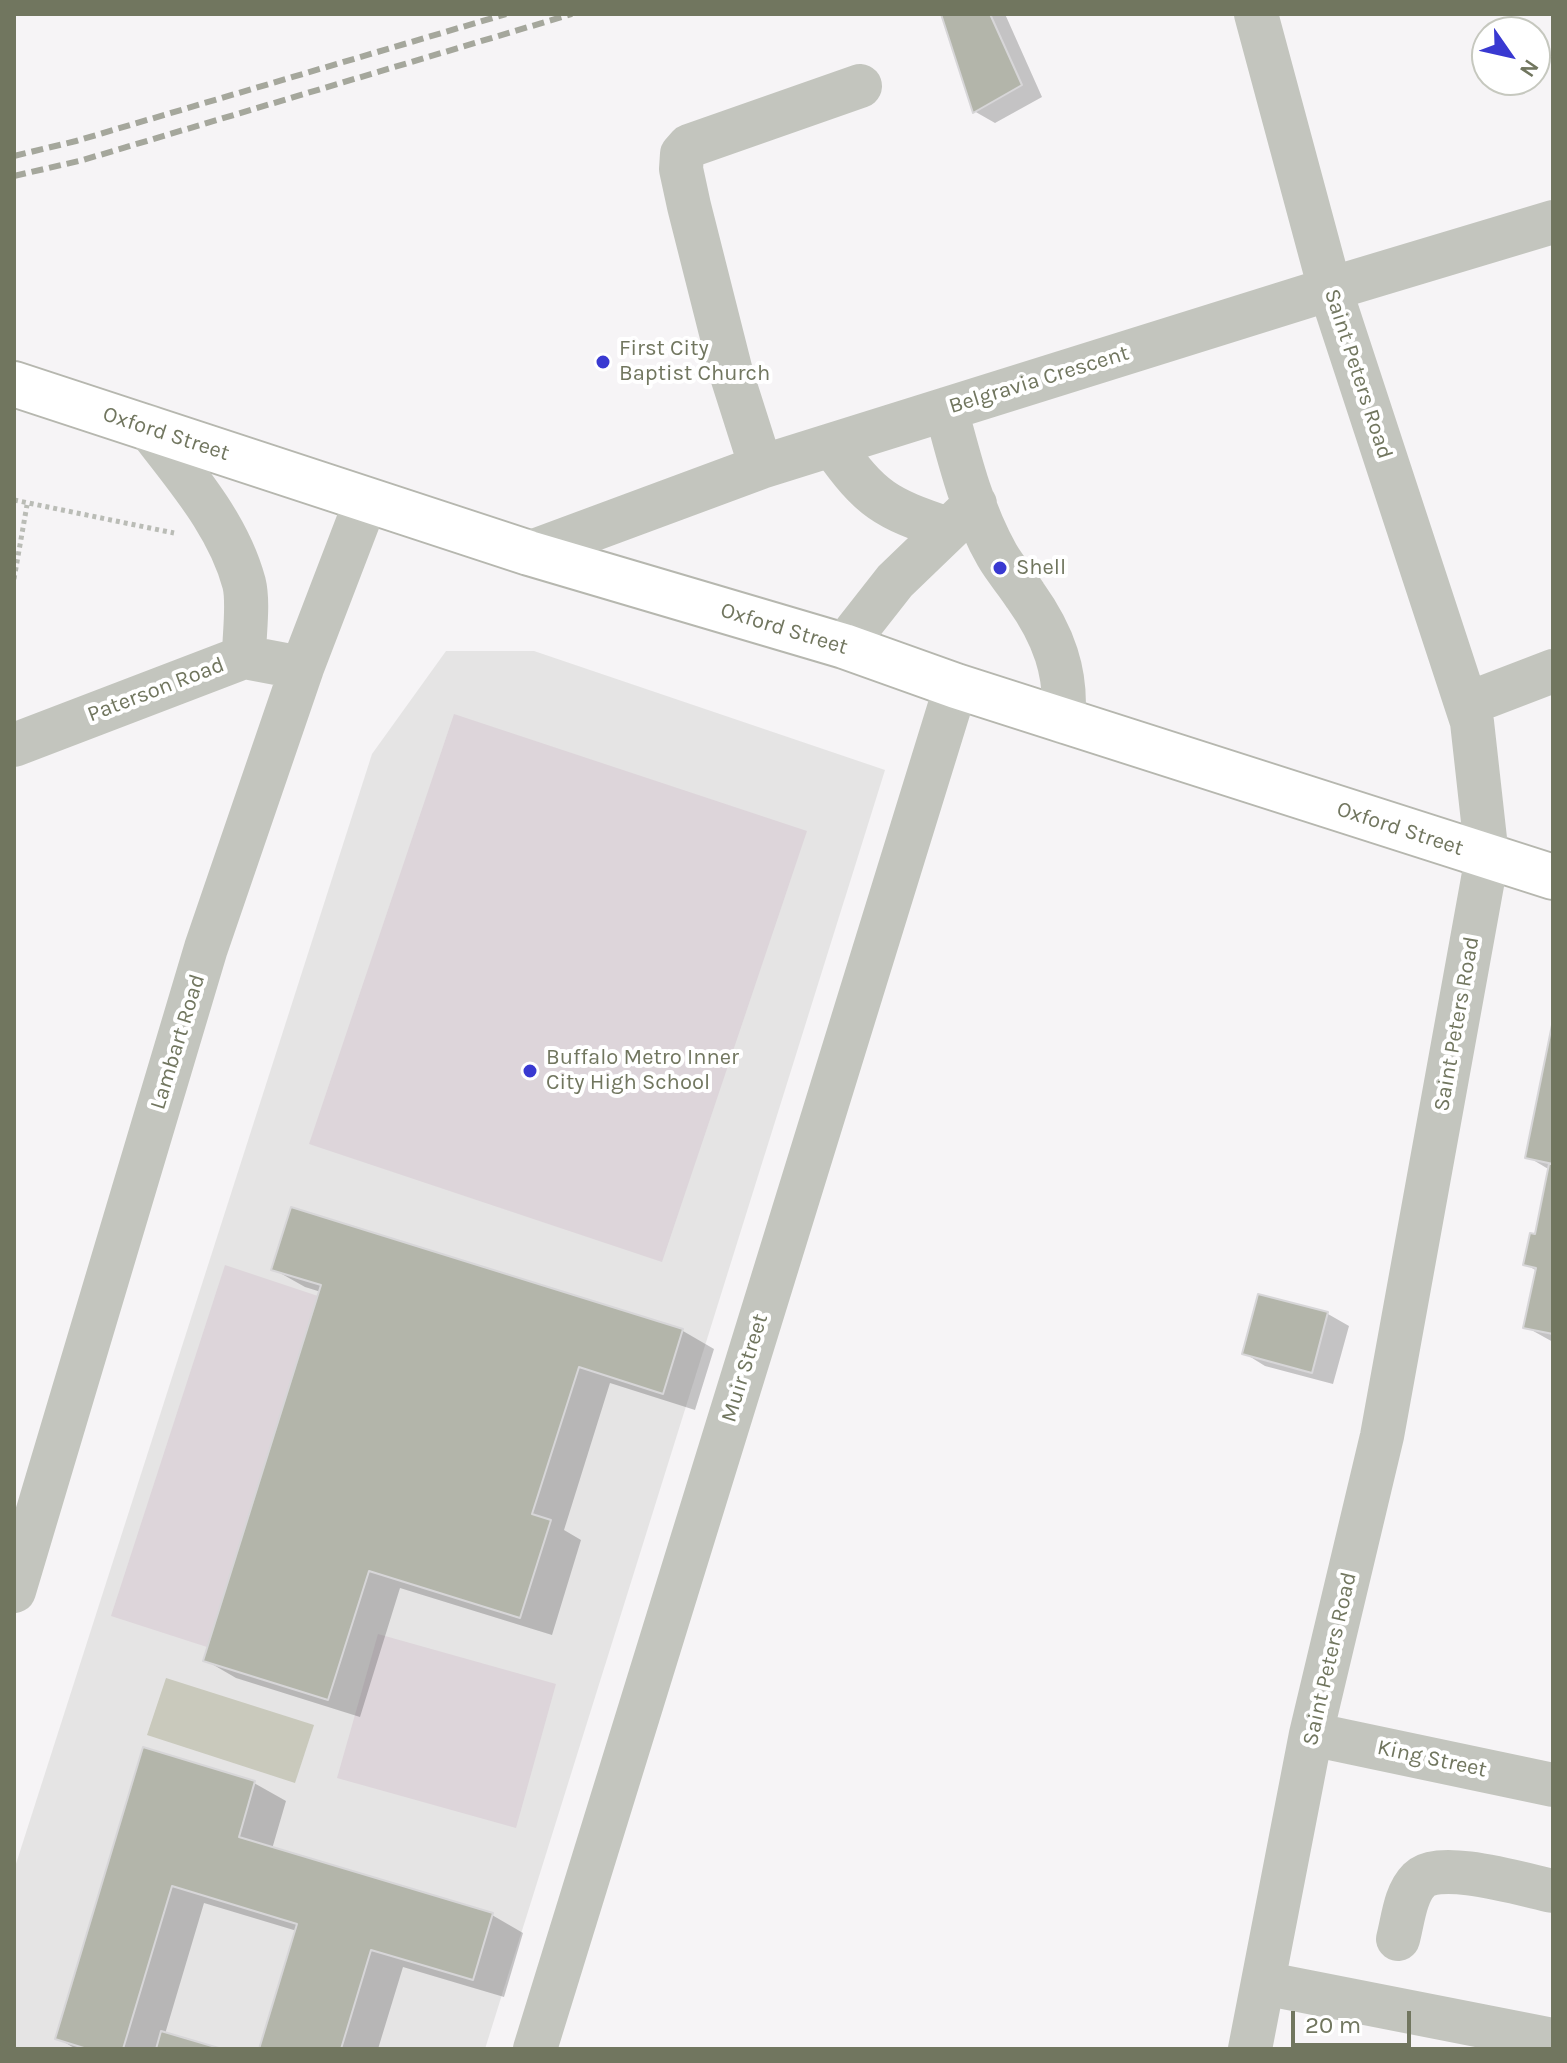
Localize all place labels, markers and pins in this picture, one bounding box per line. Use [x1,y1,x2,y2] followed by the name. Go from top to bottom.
[619,336,770,388] place label: First City Baptist Church
[594,353,612,371] marker: First City Baptist Church
[1016,555,1066,581] place label: Shell
[991,559,1009,577] marker: Shell
[546,1045,739,1096] place label: Buffalo Metro Inner City High School
[521,1062,539,1080] marker: Buffalo Metro Inner City High School

